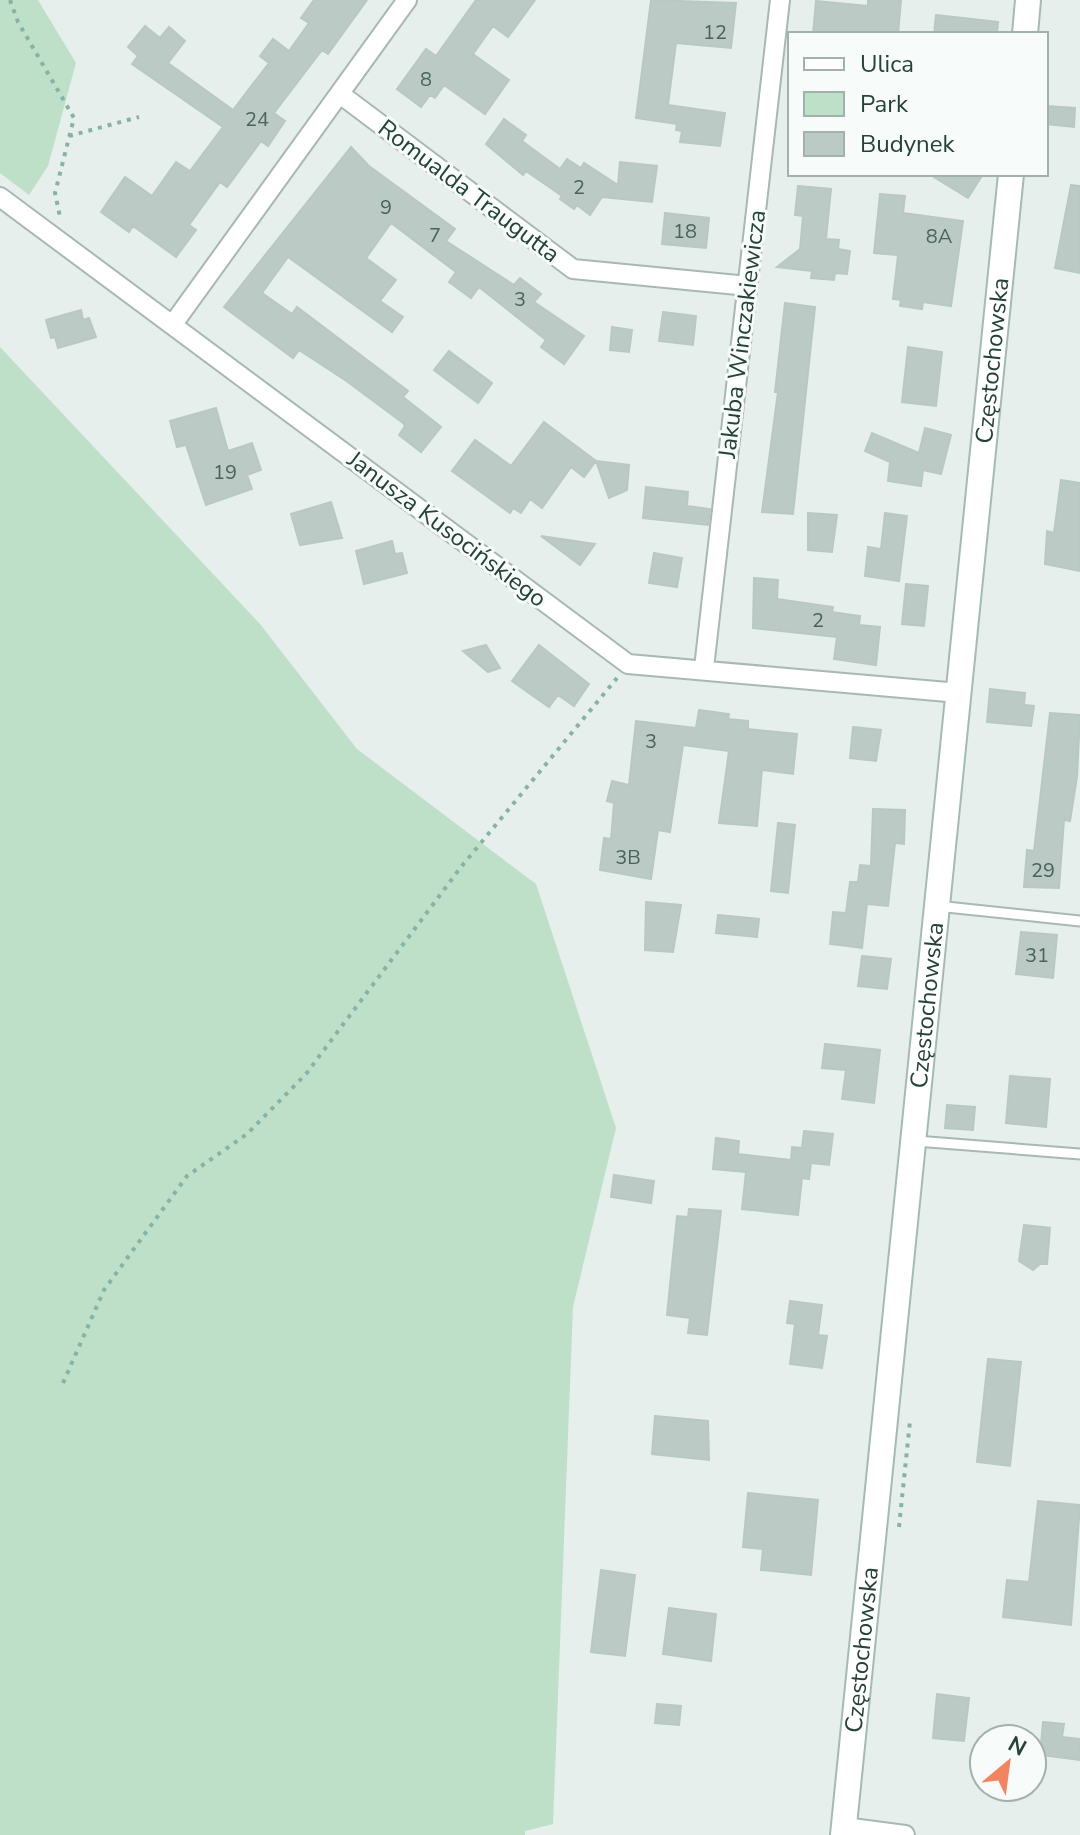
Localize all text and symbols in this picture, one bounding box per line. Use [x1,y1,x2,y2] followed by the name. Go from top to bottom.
[703,19,727,46] house number: 12
[788,32,1048,176] legend
[860,48,914,80] text: Ulica
[420,66,432,93] house number: 8
[860,88,909,120] text: Park
[245,106,269,133] house number: 24
[372,112,566,270] street label: Romualda Traugutta
[860,128,955,160] text: Budynek
[573,174,585,201] house number: 2
[380,194,392,221] house number: 9
[711,208,773,461] street label: Jakuba Winczakiewicza
[673,218,697,245] house number: 18
[429,222,441,249] house number: 7
[926,223,953,250] house number: 8A
[968,276,1016,445] street label: Częstochowska
[514,286,526,313] house number: 3
[340,443,553,614] street label: Janusza Kusocińskiego
[213,459,237,486] house number: 19
[812,607,824,634] house number: 2
[645,728,657,755] house number: 3
[615,844,641,871] house number: 3B
[1031,857,1055,884] house number: 29
[903,921,951,1090] street label: Częstochowska
[1025,942,1049,969] house number: 31
[837,1565,886,1734] street label: Częstochowska
[968,1723,1048,1803] north arrow
[1003,1729,1032,1763] text: N

